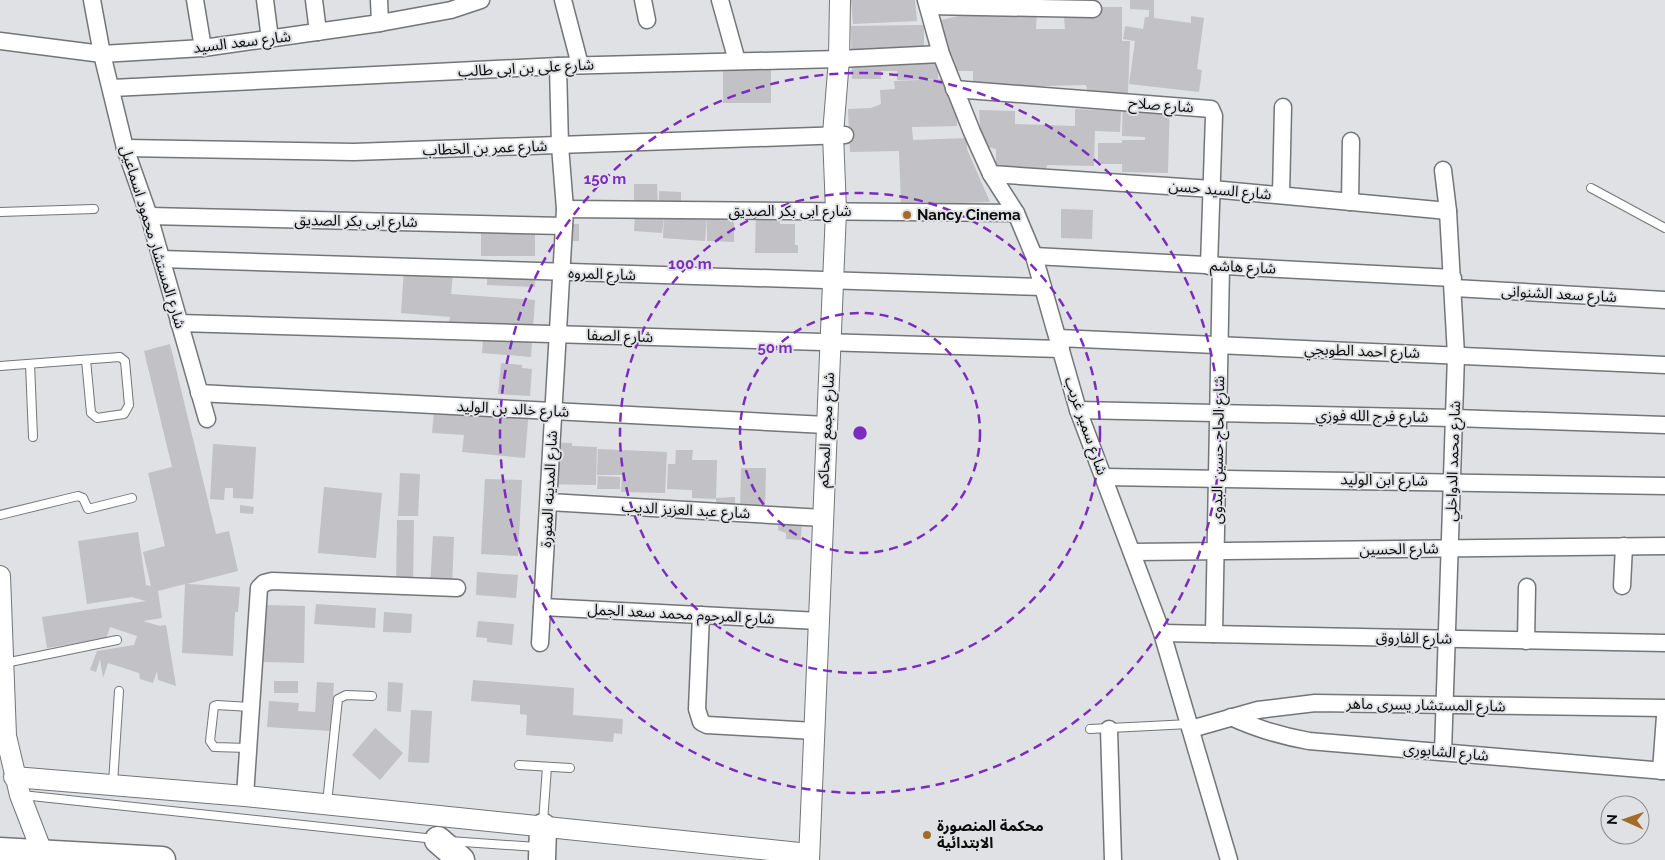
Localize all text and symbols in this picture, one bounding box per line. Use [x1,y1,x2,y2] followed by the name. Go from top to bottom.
[192,27,292,60] street label: شارع سعد السيد
[458,55,595,84] street label: شارع على بن ابى طالب
[1128,94,1194,119] street label: شارع صلاح
[422,137,548,162] street label: شارع عمر بن الخطاب
[114,143,190,332] street label: شارع المستشار محمود اسماعيل
[584,170,626,188] text: 150 m
[1168,177,1272,206] street label: شارع السيد حسن
[728,202,852,223] street label: شارع ابى بكر الصديق
[917,206,1021,224] place label: Nancy Cinema
[901,209,913,221] marker: Nancy Cinema
[294,211,418,234] street label: شارع ابى بكر الصديق
[668,255,712,273] text: 100 m
[1209,256,1277,281] street label: شارع هاشم
[568,264,636,287] street label: شارع المروه
[1501,282,1617,309] street label: شارع سعد الشنوانى
[586,326,654,349] street label: شارع الصفا
[757,339,793,357] text: 50 m
[1304,340,1420,365] street label: شارع احمد الطوبجي
[814,372,841,488] street label: شارع مجمع المحاكم
[1058,374,1111,479] street label: شارع سمير غريب
[1208,375,1231,524] street label: شارع الحاج حسين البدوى
[456,397,570,424] street label: شارع خالد بن الوليد
[1442,400,1467,522] street label: شارع محمد الدواخلي
[1315,406,1429,429] street label: شارع فرج الله فوزي
[851,424,869,442] centre of rings
[537,430,564,548] street label: شارع المدينه المنورة
[1340,470,1428,493] street label: شارع ابن الوليد
[621,498,751,525] street label: شارع عبد العزيز الديب
[1359,539,1439,562] street label: شارع الحسين
[587,600,775,631] street label: شارع المرحوم محمد سعد الجمل
[1376,628,1452,651] street label: شارع الفاروق
[1345,695,1506,718] street label: شارع المستشار يسرى ماهر
[1402,739,1490,768] street label: شارع الشابورى
[1600,795,1650,845] north arrow
[1604,814,1620,825] text: N
[937,817,1044,852] place label: محكمة المنصورة الابتدائية
[921,829,933,841] marker: محكمة المنصورة الابتدائية

